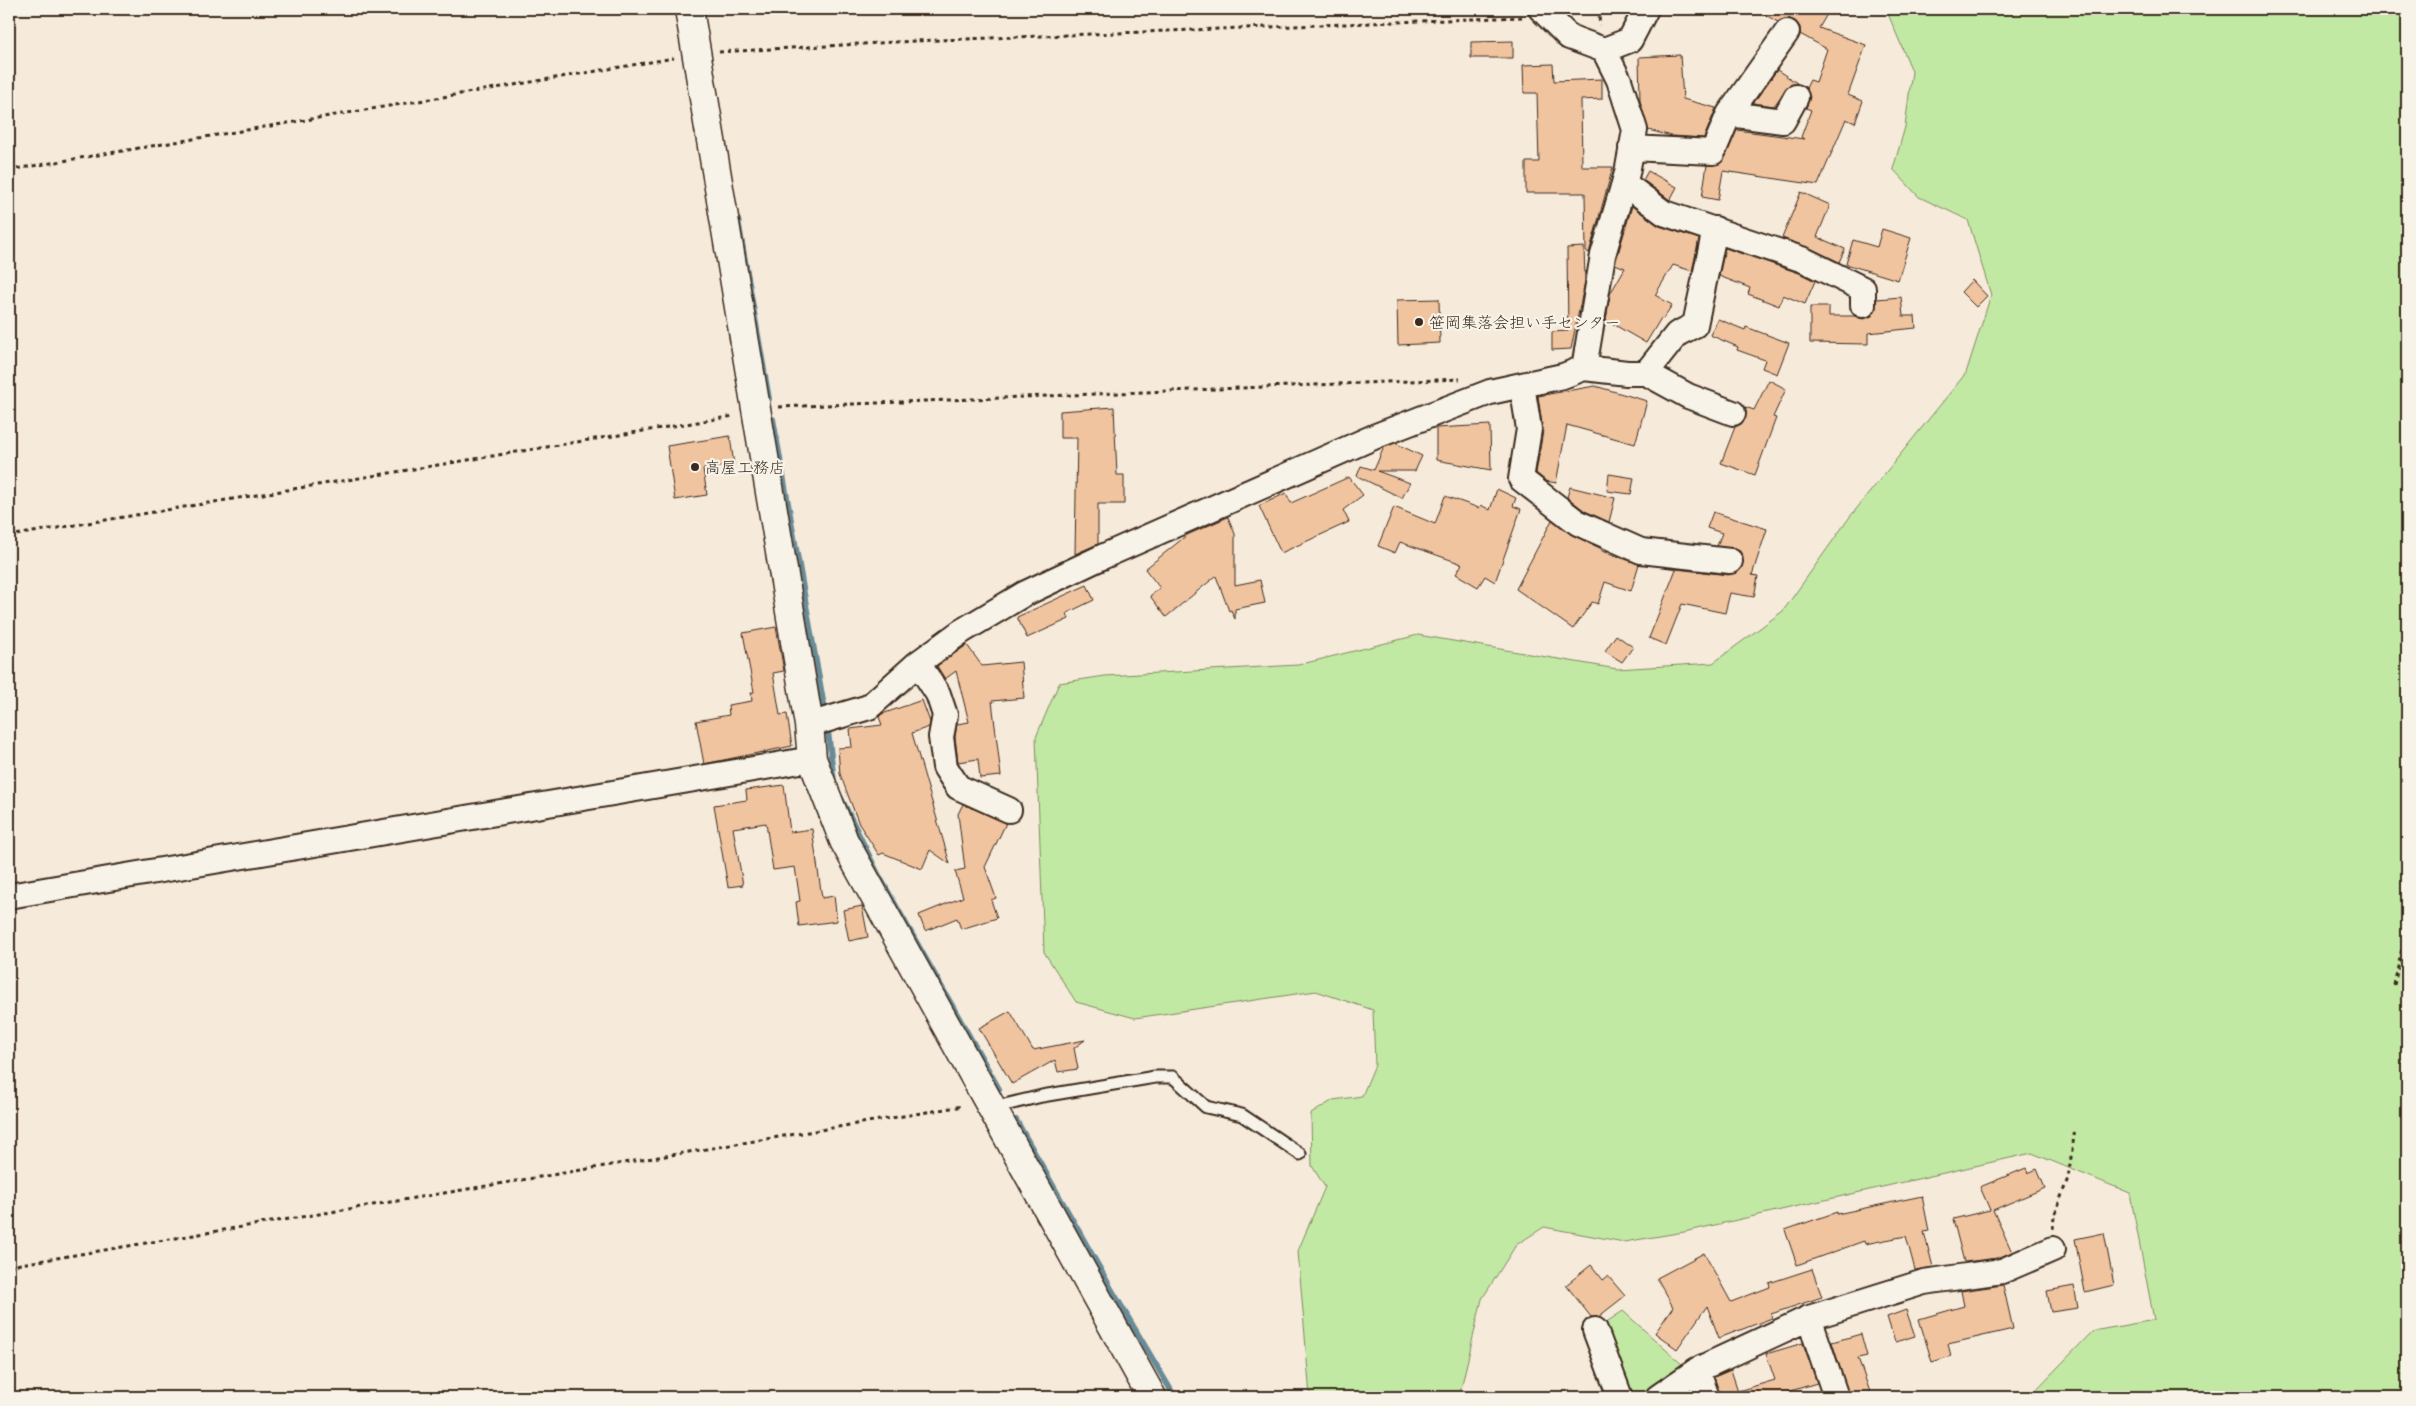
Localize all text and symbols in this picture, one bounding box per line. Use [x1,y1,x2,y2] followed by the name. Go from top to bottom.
[1429,312,1620,336] place label: 笹岡集落会担い手センター
[1413,316,1425,328] marker: 笹岡集落会担い手センター
[705,457,785,481] place label: 高屋工務店
[689,461,701,473] marker: 高屋工務店

